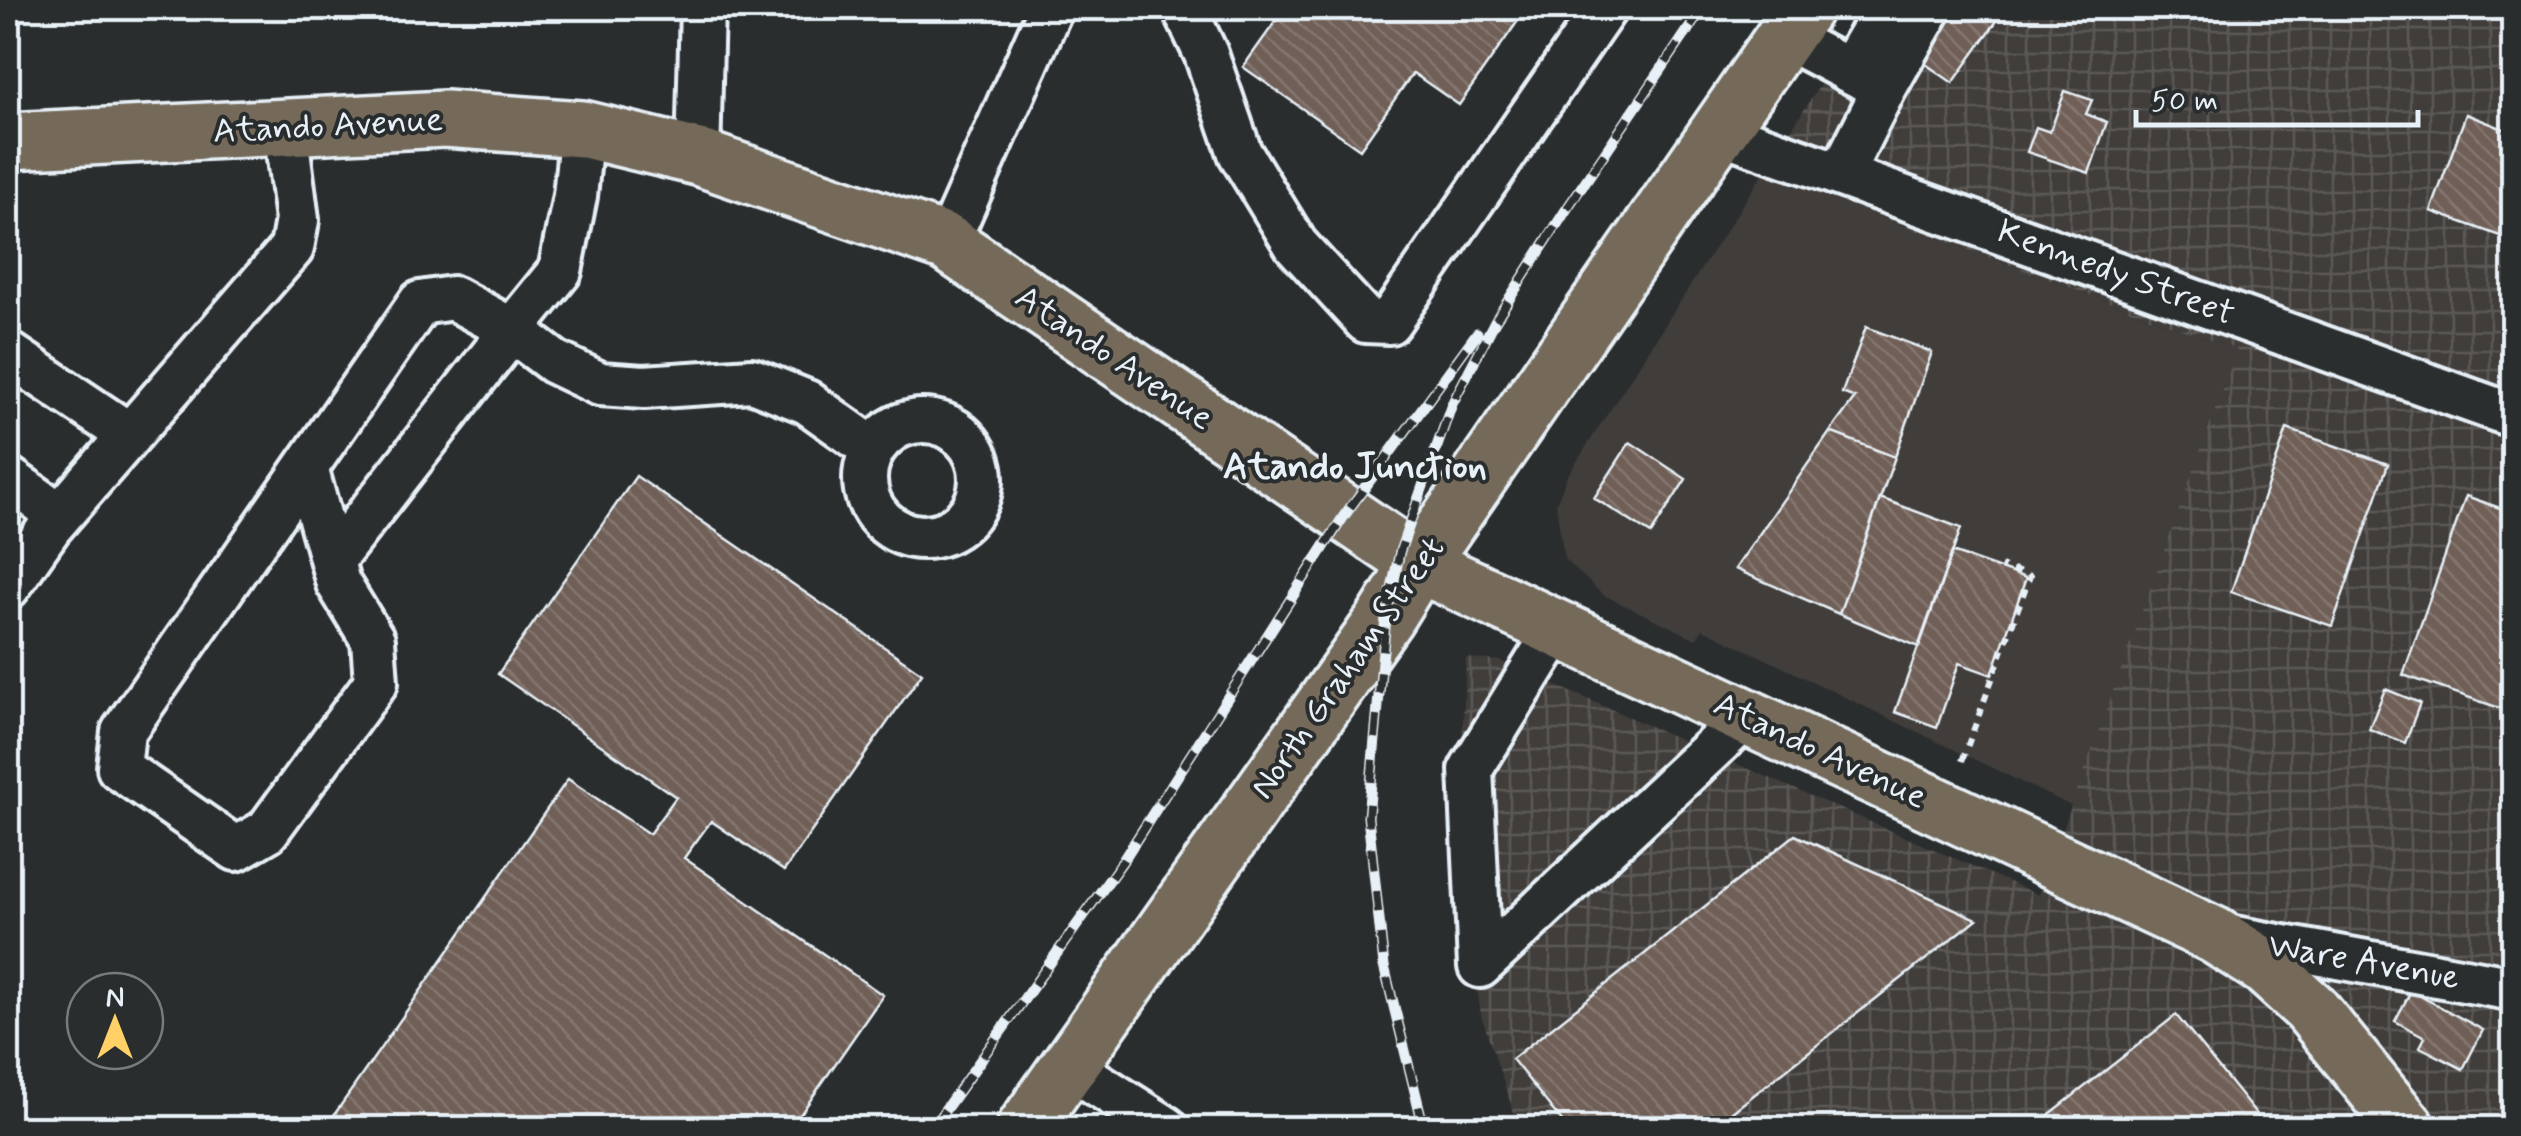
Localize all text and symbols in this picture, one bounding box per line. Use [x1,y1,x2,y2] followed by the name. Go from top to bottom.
[2136,65,2418,127] scale bar
[2151,82,2218,121] text: 50 m
[212,97,444,155] street label: Atando Avenue
[1991,209,2241,337] street label: Kennedy Street
[1006,275,1222,441] street label: Atando Avenue
[1223,443,1487,492] district label: Atando Junction
[1240,528,1456,808] street label: North Graham Street
[1706,682,1934,820] street label: Atando Avenue
[2265,923,2463,1001] street label: Ware Avenue
[65,971,165,1071] north arrow
[106,980,124,1017] text: N

